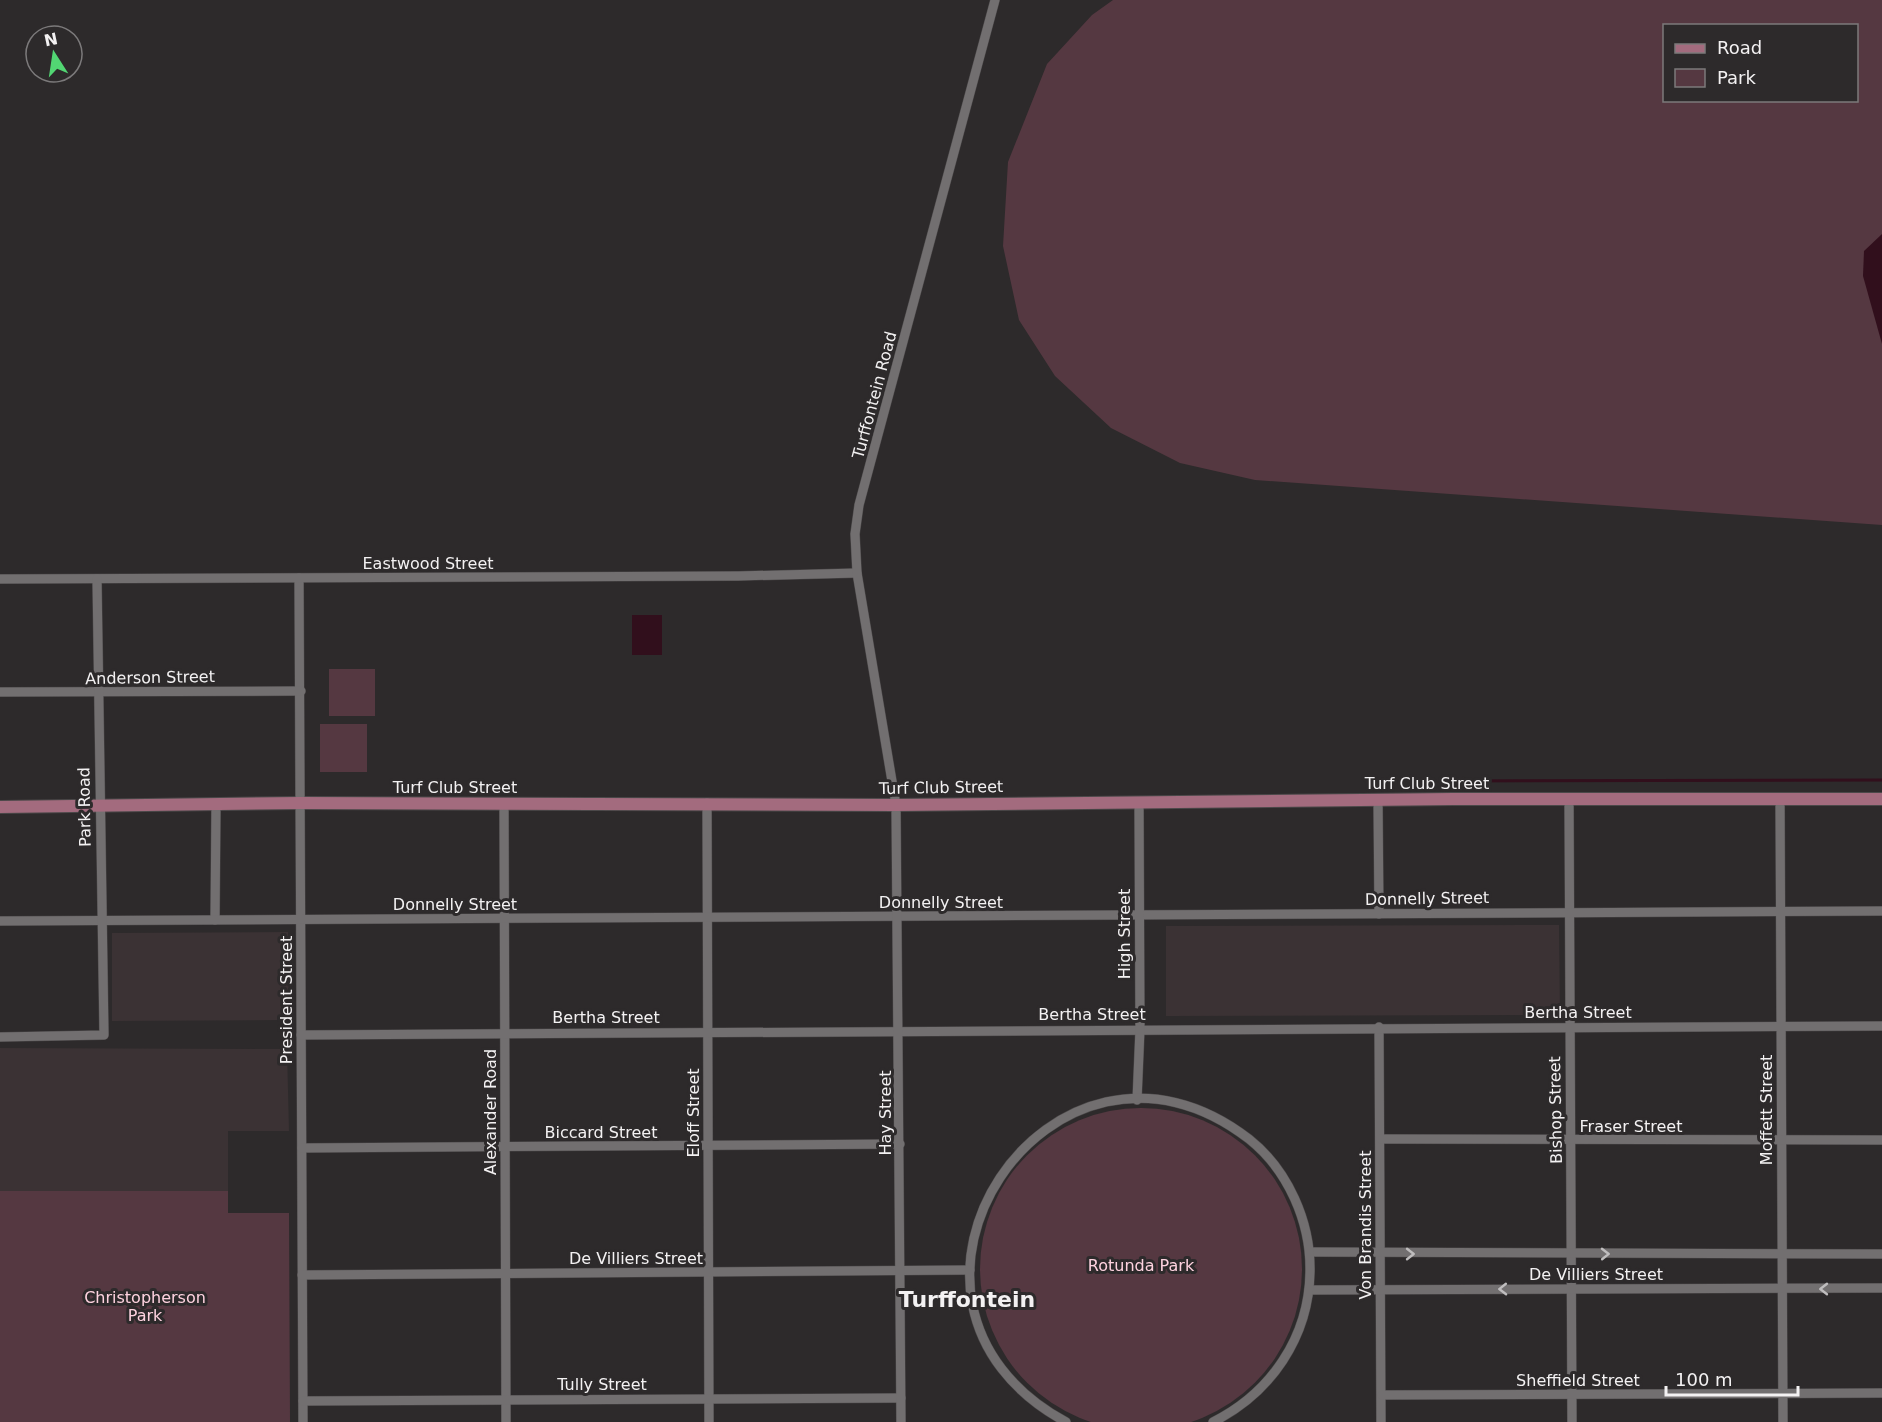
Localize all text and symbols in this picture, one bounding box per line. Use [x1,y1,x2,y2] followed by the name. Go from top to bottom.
[24,24,84,84] north arrow
[1663,24,1858,102] legend
[42,29,60,51] text: N
[1717,37,1762,58] text: Road
[1717,67,1756,88] text: Park
[848,329,901,462] street label: Turffontein Road
[362,554,494,573] street label: Eastwood Street
[85,667,215,688] street label: Anderson Street
[74,767,95,847] street label: Park Road
[1364,774,1489,793] street label: Turf Club Street
[878,777,1003,798] street label: Turf Club Street
[392,778,517,797] street label: Turf Club Street
[1365,888,1489,909] street label: Donnelly Street
[1115,889,1134,979] street label: High Street
[879,893,1003,912] street label: Donnelly Street
[393,895,517,914] street label: Donnelly Street
[277,936,296,1064] street label: President Street
[1524,1003,1632,1022] street label: Bertha Street
[1038,1005,1146,1024] street label: Bertha Street
[552,1008,660,1027] street label: Bertha Street
[481,1049,500,1175] street label: Alexander Road
[1757,1055,1776,1165] street label: Moffett Street
[1545,1056,1566,1164] street label: Bishop Street
[684,1068,703,1158] street label: Eloff Street
[876,1070,895,1156] street label: Hay Street
[1580,1117,1682,1136] street label: Fraser Street
[545,1123,657,1142] street label: Biccard Street
[1356,1151,1375,1299] street label: Von Brandis Street
[1406,1248,1415,1260] one-way arrow
[1601,1248,1610,1260] one-way arrow
[569,1249,703,1268] street label: De Villiers Street
[1088,1256,1195,1275] park label: Rotunda Park
[1529,1265,1663,1284] street label: De Villiers Street
[1498,1283,1507,1295] one-way arrow
[1819,1283,1828,1295] one-way arrow
[899,1287,1035,1312] district label: Turffontein
[84,1288,206,1325] park label: Christopherson Park
[1666,1359,1798,1397] scale bar
[1675,1369,1733,1390] text: 100 m
[1516,1371,1640,1390] street label: Sheffield Street
[556,1375,647,1394] street label: Tully Street

